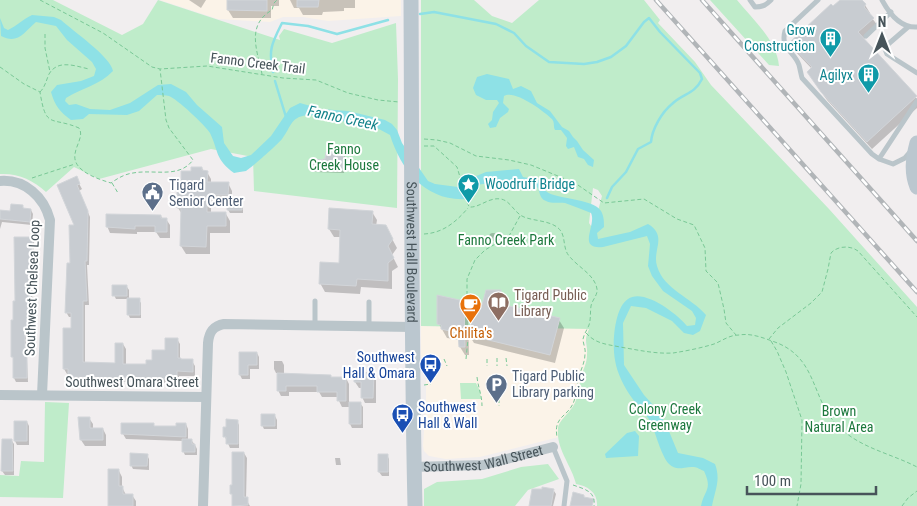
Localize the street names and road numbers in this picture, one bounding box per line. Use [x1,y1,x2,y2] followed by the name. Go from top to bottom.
[210,49,306,77] street label: Fanno Creek Trail
[404,181,420,323] street label: Southwest Hall Boulevard
[22,220,42,356] street label: Southwest Chelsea Loop
[65,374,199,390] street label: Southwest Omara Street
[423,442,545,475] street label: Southwest Wall Street

